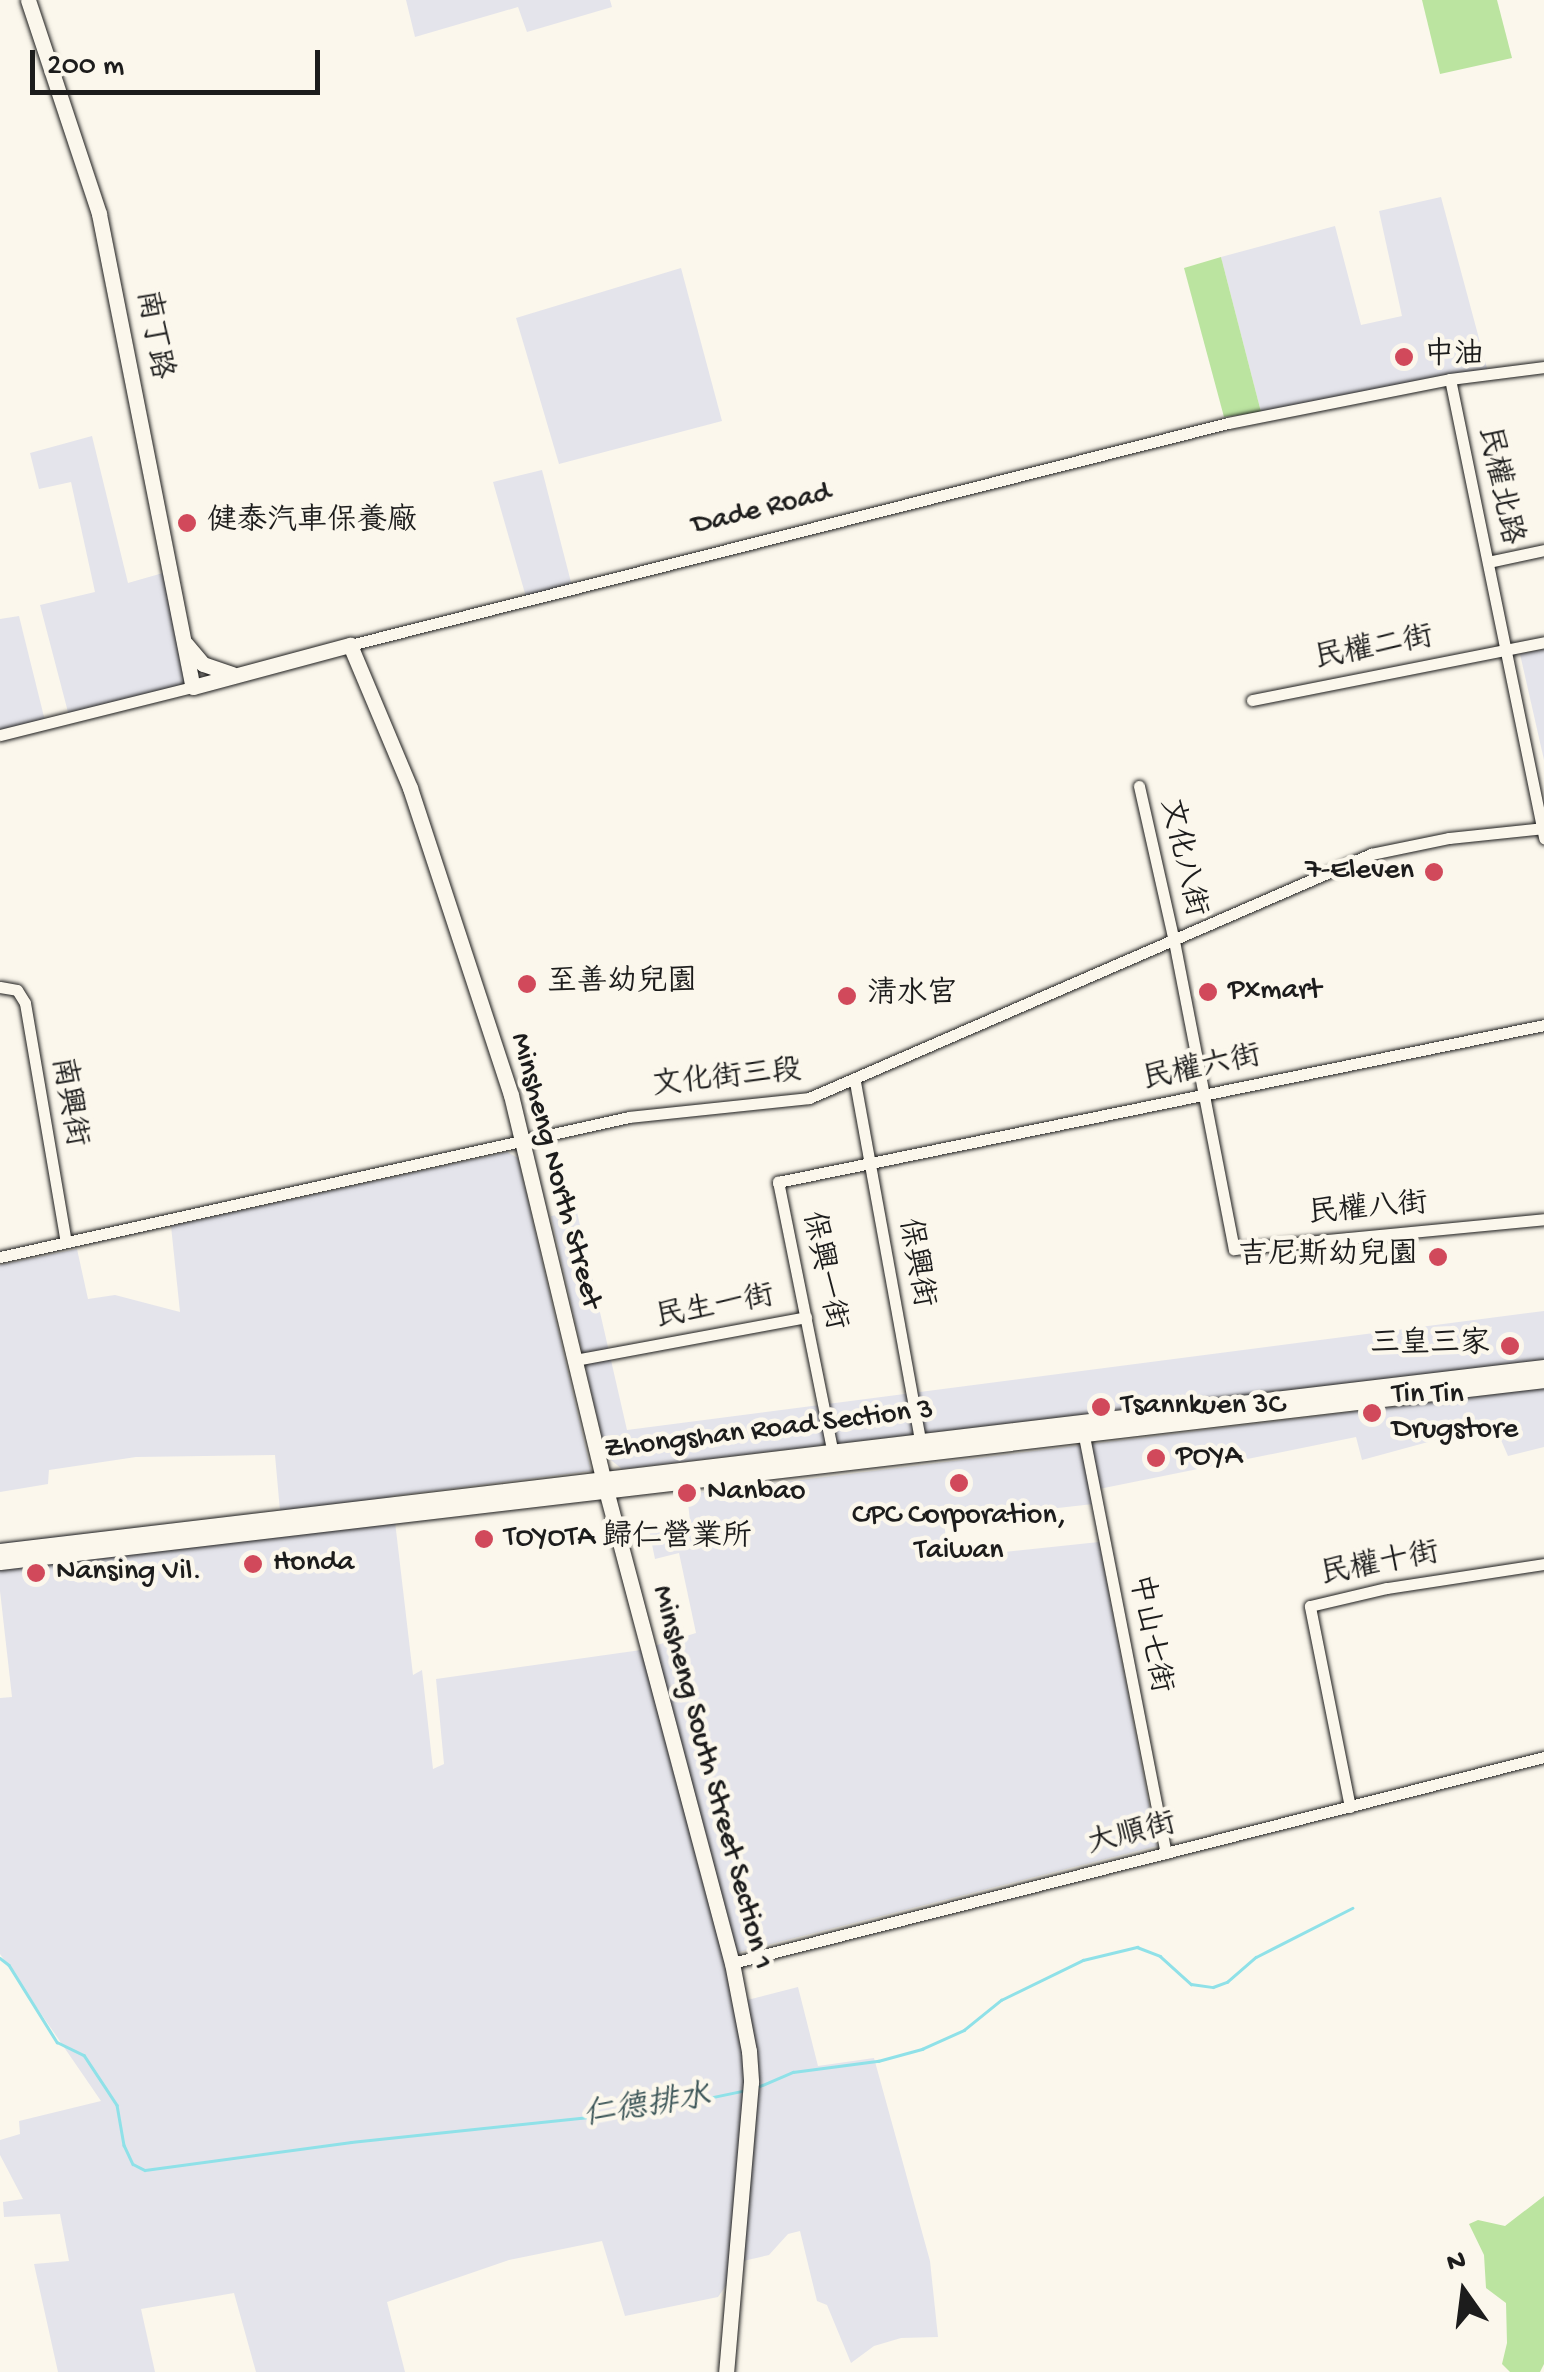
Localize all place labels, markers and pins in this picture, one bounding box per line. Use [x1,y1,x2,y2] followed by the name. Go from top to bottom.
[1424,339,1484,375] place label: 中油
[1393,346,1415,368] marker: 中油
[207,505,417,541] place label: 健泰汽車保養廠
[176,512,198,534] marker: 健泰汽車保養廠
[1305,854,1414,890] place label: 7-Eleven
[1423,861,1445,883] marker: 7-Eleven
[547,966,697,1002] place label: 至善幼兒園
[516,973,538,995] marker: 至善幼兒園
[1228,974,1321,1010] place label: Pxmart
[867,978,957,1014] place label: 清水宮
[1197,981,1219,1003] marker: Pxmart
[836,985,858,1007] marker: 清水宮
[1238,1239,1418,1275] place label: 吉尼斯幼兒園
[1427,1246,1449,1268] marker: 吉尼斯幼兒園
[1370,1328,1490,1364] place label: 三皇三家
[1499,1335,1521,1357] marker: 三皇三家
[1392,1378,1518,1448] place label: Tin Tin Drugstore
[1121,1389,1285,1425] place label: Tsannkuen 3C
[1090,1396,1112,1418] marker: Tsannkuen 3C
[1361,1402,1383,1424] marker: Tin Tin Drugstore
[1176,1440,1242,1476] place label: POYA
[1145,1447,1167,1469] marker: POYA
[948,1472,970,1494] marker: CPC Corporation, Taiwan
[707,1475,806,1511] place label: Nanbao
[676,1482,698,1504] marker: Nanbao
[852,1499,1066,1570] place label: CPC Corporation, Taiwan
[504,1521,752,1557] place label: TOYOTA 歸仁營業所
[473,1528,495,1550] marker: TOYOTA 歸仁營業所
[273,1546,354,1582] place label: Honda
[242,1553,264,1575] marker: Honda
[56,1555,202,1591] place label: Nansing Vil.
[25,1562,47,1584] marker: Nansing Vil.

